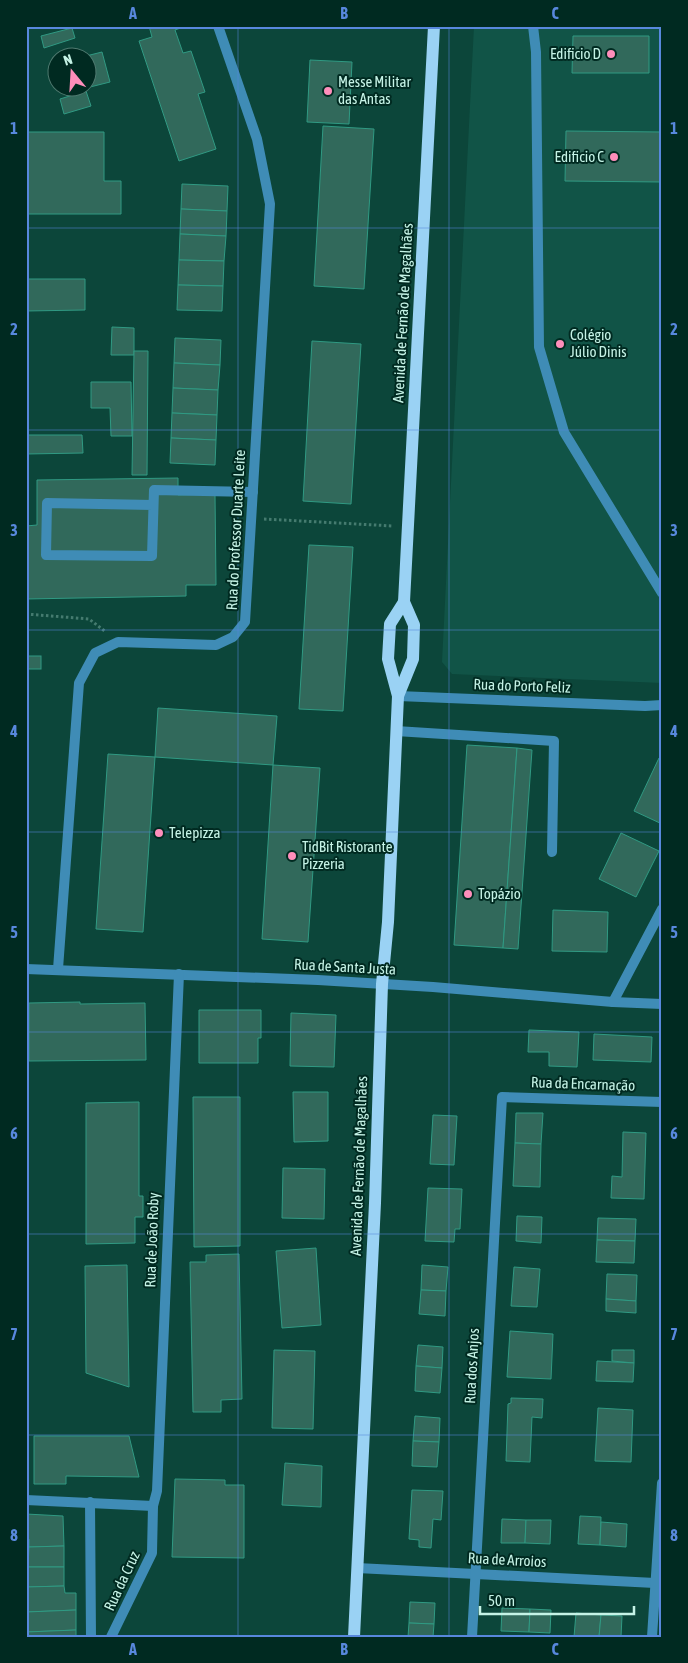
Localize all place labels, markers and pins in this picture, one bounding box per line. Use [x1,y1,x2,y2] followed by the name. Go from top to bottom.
[550,45,601,62] place label: Edificio D
[605,48,617,60] marker: Edificio D
[338,73,412,107] place label: Messe Militar das Antas
[322,85,334,97] marker: Messe Militar das Antas
[555,148,604,165] place label: Edificio C
[608,151,620,163] marker: Edificio C
[570,326,626,360] place label: Colégio Júlio Dinis
[554,338,566,350] marker: Colégio Júlio Dinis
[169,824,220,841] place label: Telepizza
[153,827,165,839] marker: Telepizza
[302,838,393,872] place label: TidBit Ristorante Pizzeria
[286,850,298,862] marker: TidBit Ristorante Pizzeria
[478,885,521,902] place label: Topázio
[462,888,474,900] marker: Topázio

